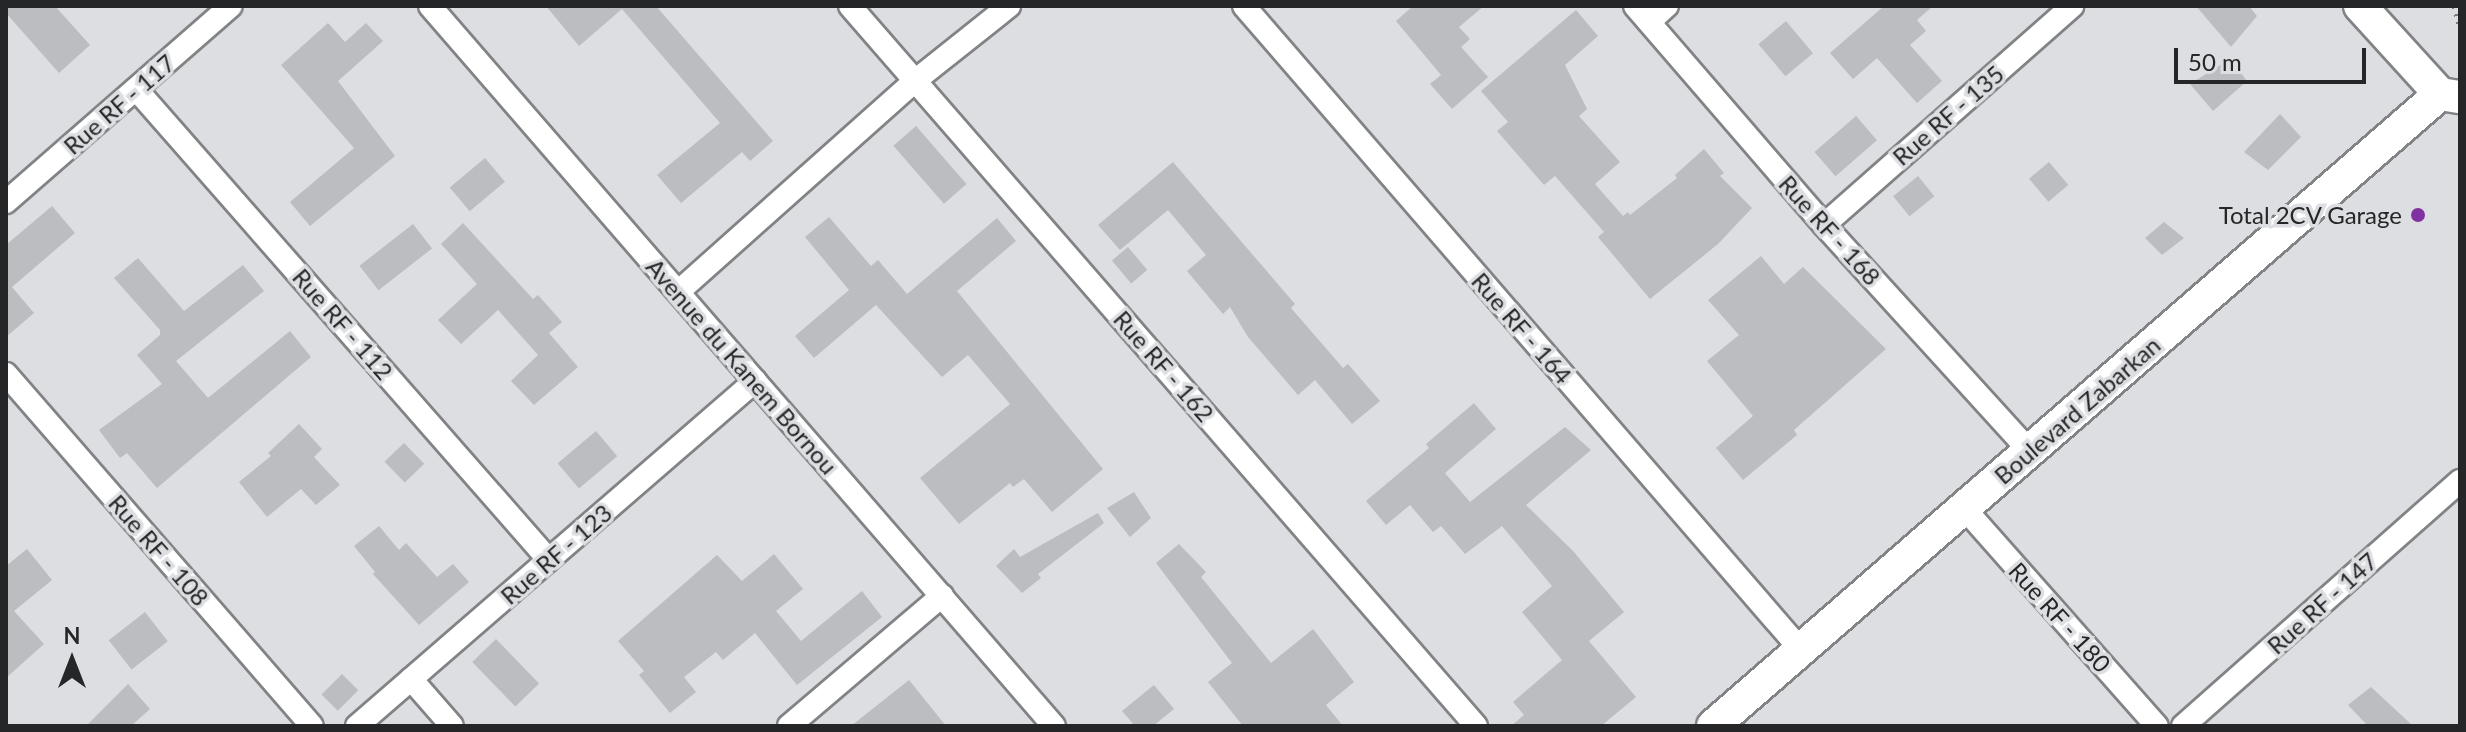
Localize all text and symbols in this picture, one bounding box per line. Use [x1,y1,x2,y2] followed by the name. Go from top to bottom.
[2178,32,2370,82] scale bar
[2188,47,2242,76] text: 50 m
[57,48,181,160] street label: Rue RF - 117
[1886,59,2010,171] street label: Rue RF - 135
[1773,169,1887,291] street label: Rue RF - 168
[2218,201,2402,229] place label: Total 2CV Garage
[2409,206,2427,224] marker: Total 2CV Garage
[640,252,844,480] street label: Avenue du Kanem Bornou
[287,262,399,386] street label: Rue RF - 112
[1466,266,1578,390] street label: Rue RF - 164
[1108,304,1220,428] street label: Rue RF - 162
[1988,330,2166,490] street label: Boulevard Zabarkan
[103,488,215,612] street label: Rue RF - 108
[494,498,618,610] street label: Rue RF - 123
[2261,546,2383,660] street label: Rue RF - 147
[2003,556,2117,678] street label: Rue RF - 180
[32,620,112,700] north arrow
[64,622,80,649] text: N

